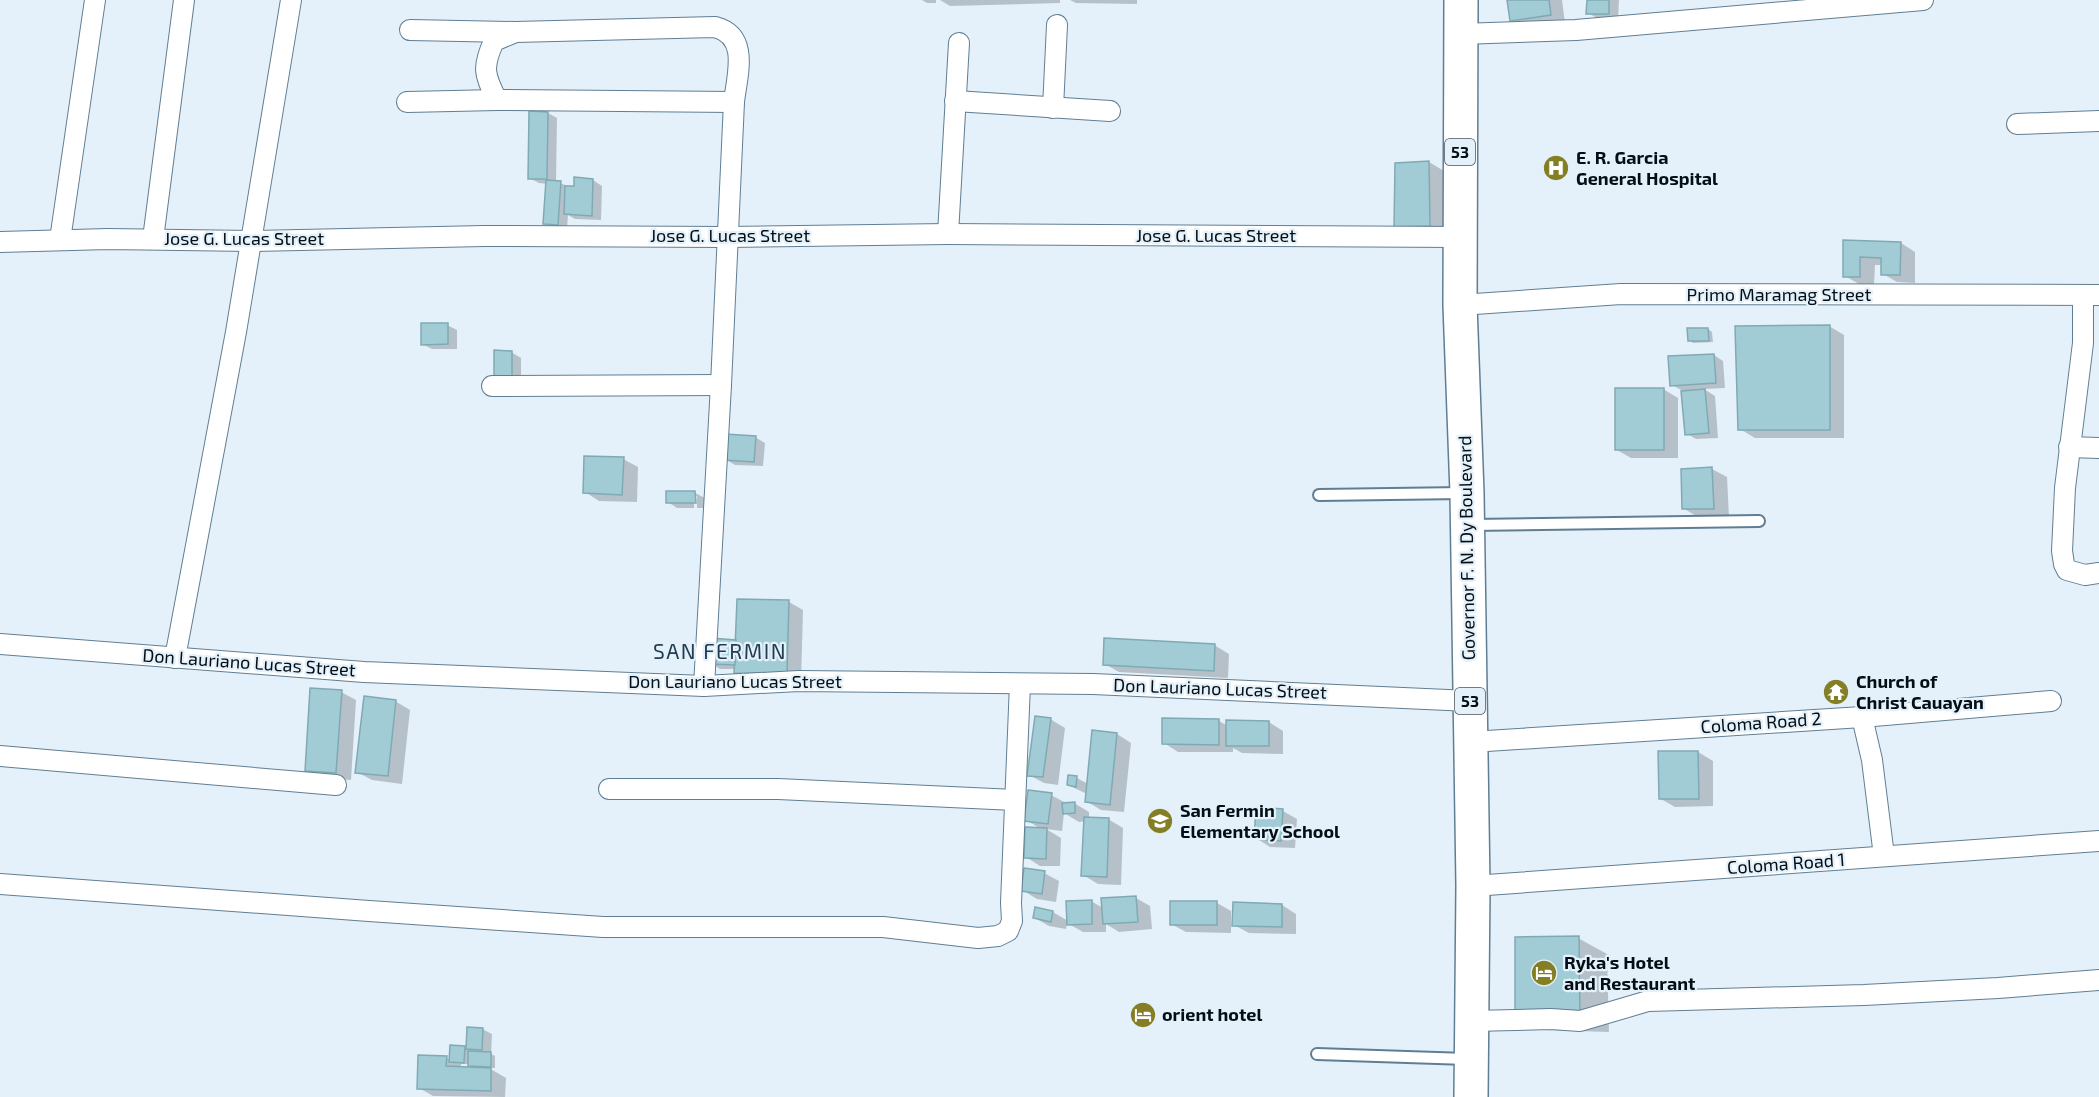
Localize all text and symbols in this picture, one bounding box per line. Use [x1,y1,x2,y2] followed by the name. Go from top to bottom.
[1445,139,1475,165] road number: 53
[1576,146,1718,189] place label: E. R. Garcia General Hospital
[1541,153,1571,183] hospital icon: E. R. Garcia General Hospital
[650,224,810,246] street label: Jose G. Lucas Street
[1136,224,1296,246] street label: Jose G. Lucas Street
[164,227,324,249] street label: Jose G. Lucas Street
[1687,283,1872,305] street label: Primo Maramag Street
[1453,435,1479,661] street label: Governor F. N. Dy Boulevard
[653,638,787,663] district label: SAN FERMIN
[142,644,357,680] street label: Don Lauriano Lucas Street
[628,670,842,692] street label: Don Lauriano Lucas Street
[1856,670,1984,713] place label: Church of Christ Cauayan
[1113,673,1327,703] street label: Don Lauriano Lucas Street
[1821,677,1851,707] temple icon: Church of Christ Cauayan
[1455,688,1485,714] road number: 53
[1700,707,1822,737] street label: Coloma Road 2
[1180,799,1340,842] place label: San Fermin Elementary School
[1145,806,1175,836] school or university icon: San Fermin Elementary School
[1726,848,1846,878] street label: Coloma Road 1
[1564,951,1696,994] place label: Ryka's Hotel and Restaurant
[1529,958,1559,988] hotel icon: Ryka's Hotel and Restaurant
[1128,1000,1158,1030] hotel icon: orient hotel
[1162,1003,1262,1025] place label: orient hotel

